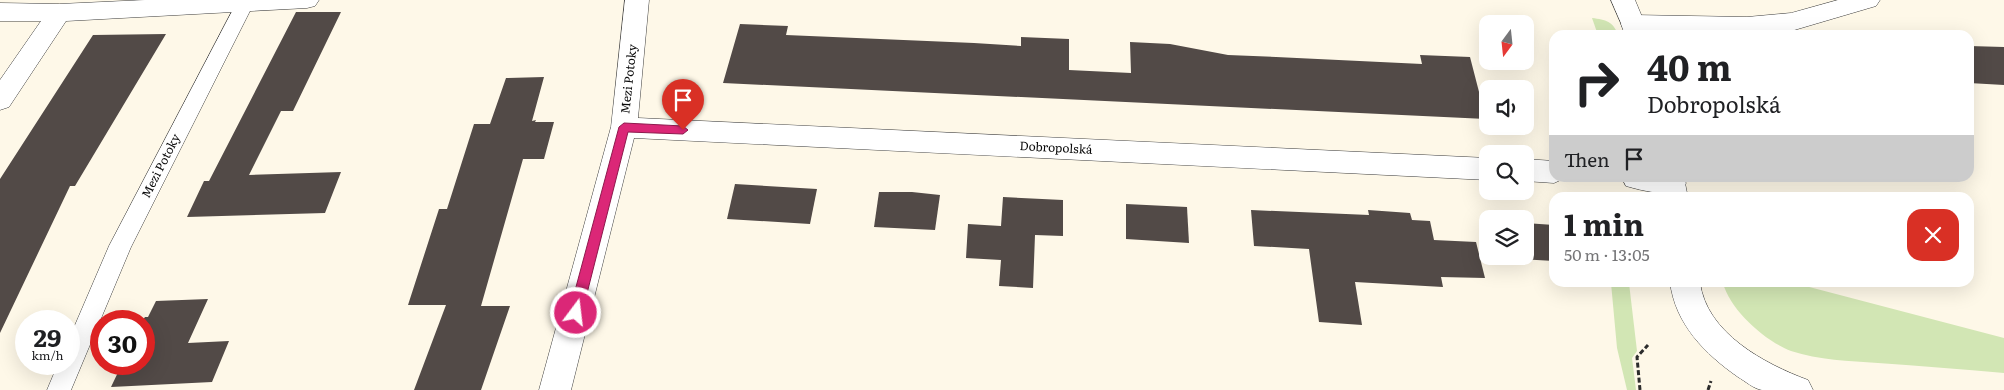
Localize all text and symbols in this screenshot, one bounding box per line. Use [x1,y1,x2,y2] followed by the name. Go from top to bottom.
[1479,15,1534,70] north arrow
[1479,15,1534,265] map controls
[1647,40,1732,92] text: 40 m
[615,43,641,115] street label: Mezi Potoky
[1564,50,1629,115] icon: right
[662,79,704,130] pin
[1479,80,1534,135] button: sound
[669,86,697,114] icon: arrive
[1647,87,1781,120] text: Dobropolská
[136,130,184,201] street label: Mezi Potoky
[1019,136,1093,158] street label: Dobropolská
[1479,145,1534,200] button: search
[1564,145,1610,173] text: Then
[1620,145,1648,173] icon: arrive
[1564,201,1644,245] text: 1 min
[1907,209,1959,261] button: close
[1479,210,1534,265] button: layers
[1564,242,1650,266] text: 50 m · 13:05
[549,286,601,338] position arrow
[90,310,155,375] speed limit sign: 30
[34,318,61,355] text: 29
[32,346,63,364] text: km/h

